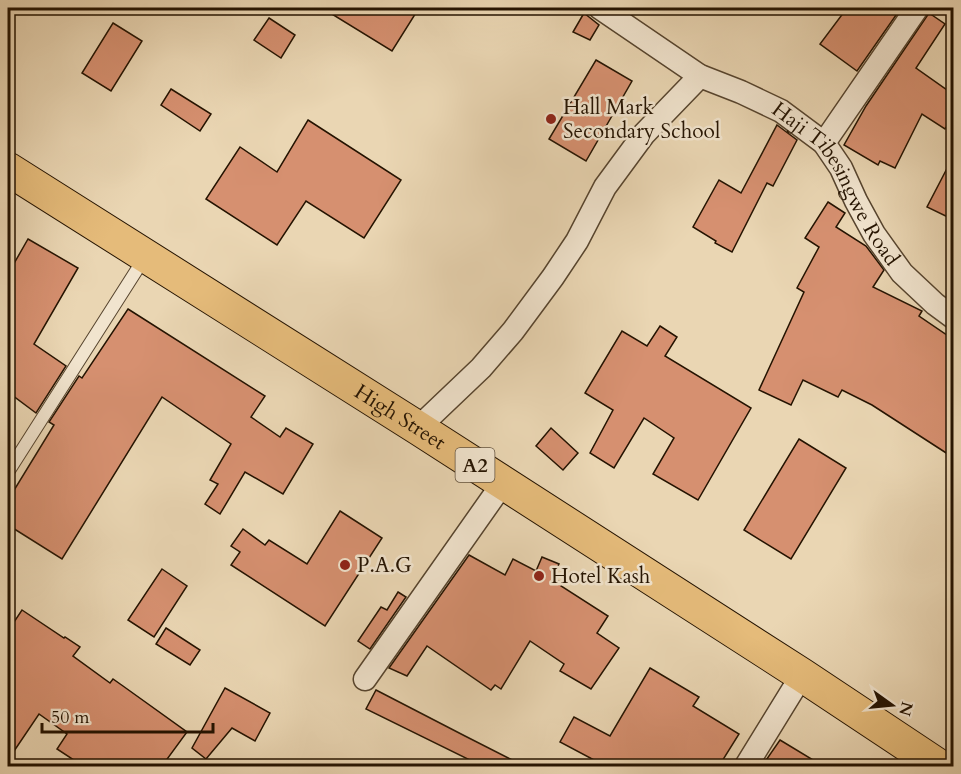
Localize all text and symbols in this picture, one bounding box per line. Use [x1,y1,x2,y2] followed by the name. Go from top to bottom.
[563,93,720,146] place label: Hall Mark Secondary School
[766,95,906,272] street label: Haji Tibesingwe Road
[544,112,558,126] marker: Hall Mark Secondary School
[349,377,452,457] street label: High Street
[456,448,494,482] road number: A2
[357,551,412,580] place label: P.A.G
[338,558,352,572] marker: P.A.G
[551,562,651,591] place label: Hotel Kash
[532,569,546,583] marker: Hotel Kash
[862,675,922,735] north arrow
[42,696,213,734] scale bar
[893,699,918,718] text: N
[51,705,90,730] text: 50 m

